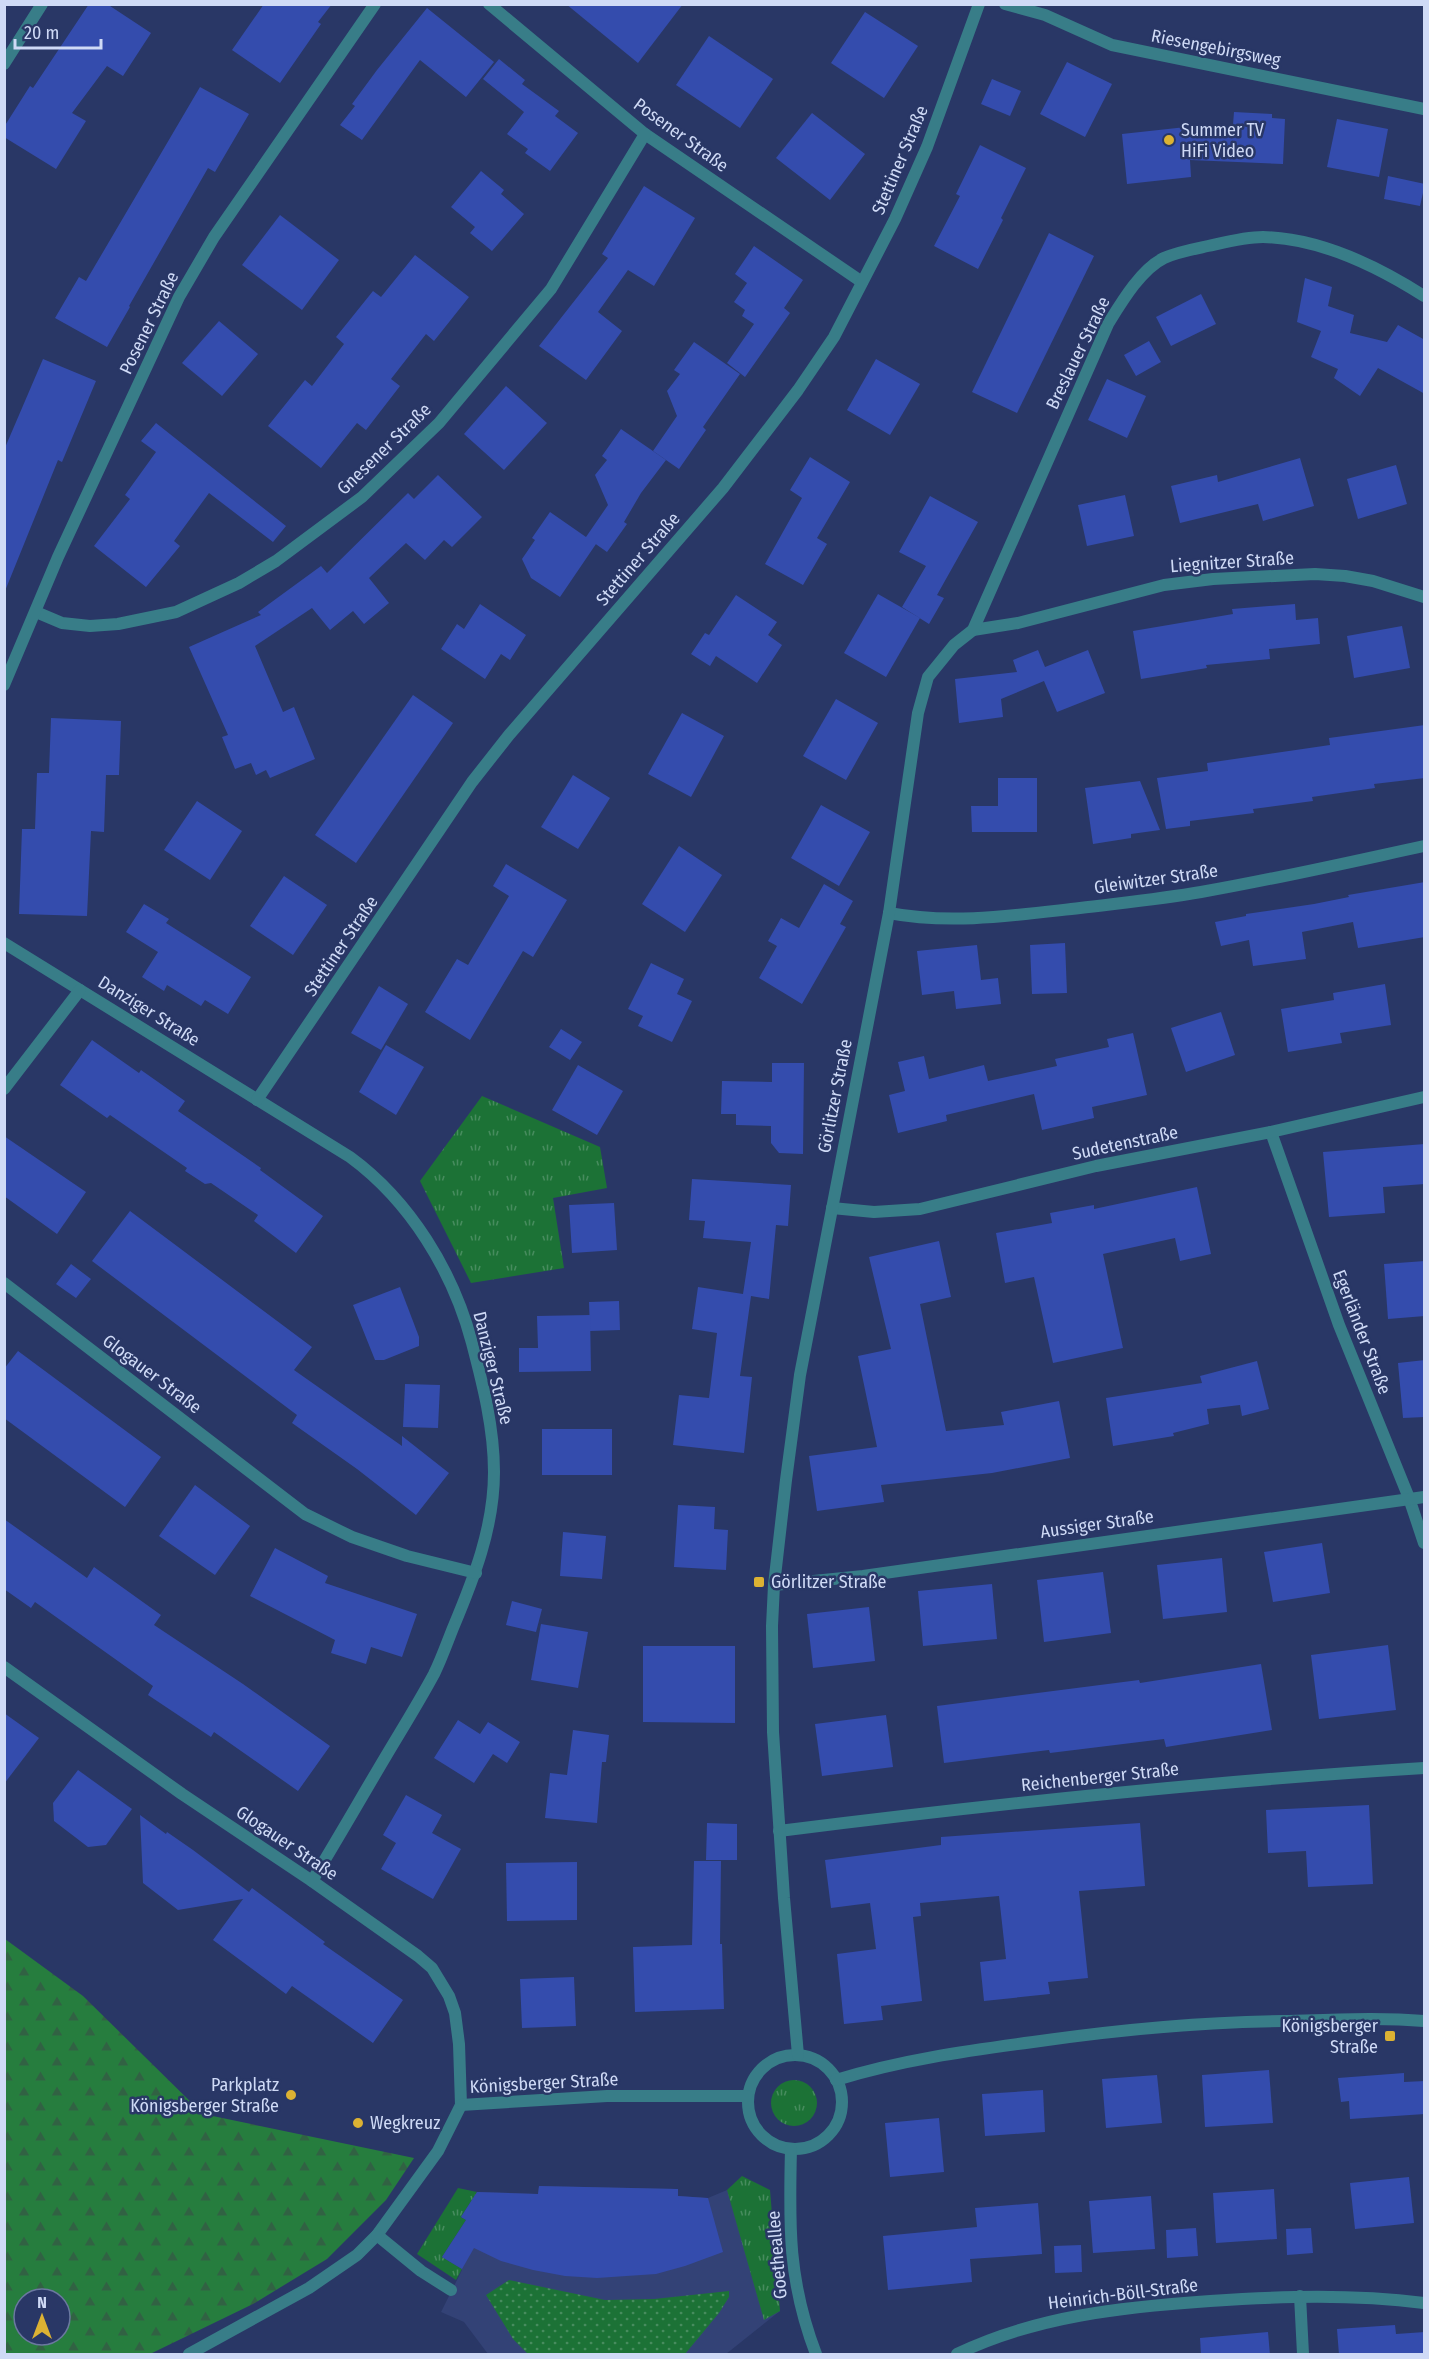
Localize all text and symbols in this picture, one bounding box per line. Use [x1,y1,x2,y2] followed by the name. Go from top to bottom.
[15,12,100,50] scale bar
[24,22,59,44] text: 20 m
[1149,25,1283,71] street label: Riesengebirgsweg
[629,93,733,177] street label: Posener Straße
[867,102,933,218] street label: Stettiner Straße
[1181,119,1265,162] place label: Summer TV HiFi Video
[1162,133,1176,147] marker: Summer TV HiFi Video
[115,268,183,378] street label: Posener Straße
[1041,293,1115,413] street label: Breslauer Straße
[332,399,436,499] street label: Gnesener Straße
[591,508,685,610] street label: Stettiner Straße
[1169,547,1295,577] street label: Liegnitzer Straße
[1093,859,1219,899] street label: Gleiwitzer Straße
[299,891,383,1000] street label: Stettiner Straße
[94,971,204,1051] street label: Danziger Straße
[813,1037,857,1155] street label: Görlitzer Straße
[1070,1121,1180,1165] street label: Sudetenstraße
[1328,1267,1396,1397] street label: Egerländer Straße
[468,1309,518,1427] street label: Danziger Straße
[98,1330,206,1418] street label: Glogauer Straße
[1039,1505,1155,1543] street label: Aussiger Straße
[771,1571,887,1593] place label: Görlitzer Straße
[752,1575,766,1589] marker: Görlitzer Straße
[1020,1758,1180,1796] street label: Reichenberger Straße
[232,1801,342,1885] street label: Glogauer Straße
[1281,2015,1379,2058] place label: Königsberger Straße
[1383,2029,1397,2043] marker: Königsberger Straße
[469,2068,619,2098] street label: Königsberger Straße
[130,2074,279,2117] place label: Parkplatz Königsberger Straße
[284,2088,298,2102] marker: Parkplatz Königsberger Straße
[370,2112,440,2134] place label: Wegkreuz
[351,2116,365,2130] marker: Wegkreuz
[762,2210,792,2300] street label: Goetheallee
[1047,2274,1199,2314] street label: Heinrich-Böll-Straße
[12,2287,72,2347] north arrow
[37,2293,47,2312] text: N

